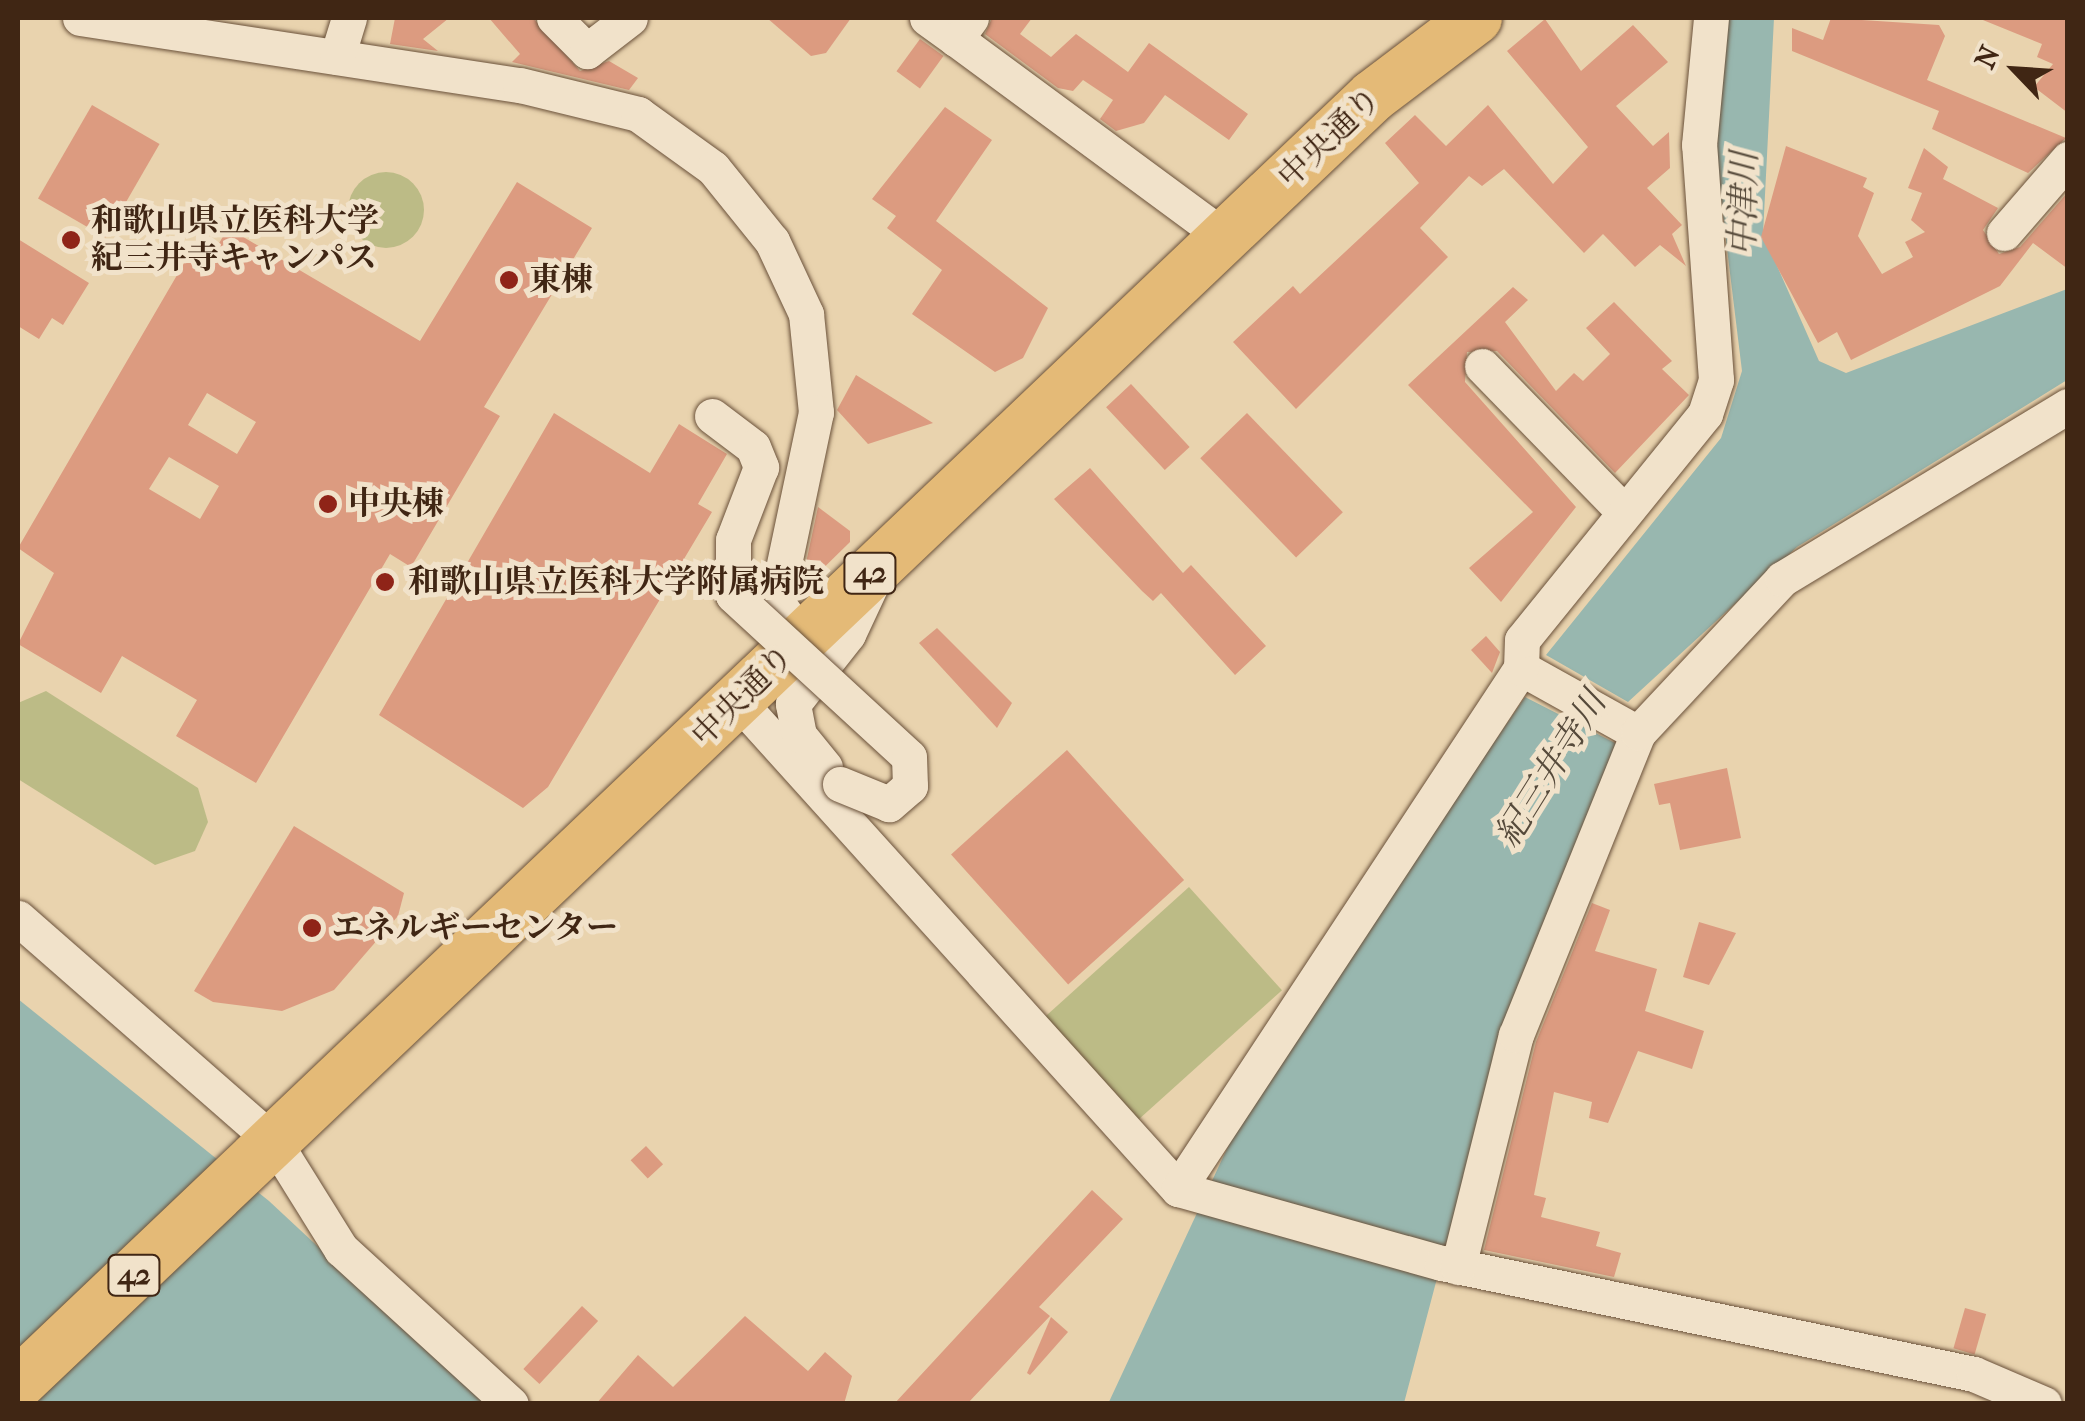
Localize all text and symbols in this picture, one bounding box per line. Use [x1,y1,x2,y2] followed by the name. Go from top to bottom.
[1965,20,2065,120] north arrow
[1968,41,2007,74] text: N
[1271,80,1389,196] street label: 中央通り
[1722,151,1766,257] water label: 中津川
[91,203,379,278] place label: 和歌山県立医科大学 紀三井寺キャンパス
[60,229,82,251] marker: 和歌山県立医科大学 紀三井寺キャンパス
[529,261,593,299] place label: 東棟
[498,269,520,291] marker: 東棟
[348,485,444,523] place label: 中央棟
[317,493,339,515] marker: 中央棟
[842,548,898,598] road number: 42
[408,563,824,601] place label: 和歌山県立医科大学附属病院
[372,569,398,595] marker: 和歌山県立医科大学附属病院
[684,637,802,755] street label: 中央通り
[1487,684,1615,854] water label: 紀三井寺川
[332,909,620,947] place label: エネルギーセンター
[301,917,323,939] marker: エネルギーセンター
[106,1250,162,1300] road number: 42

